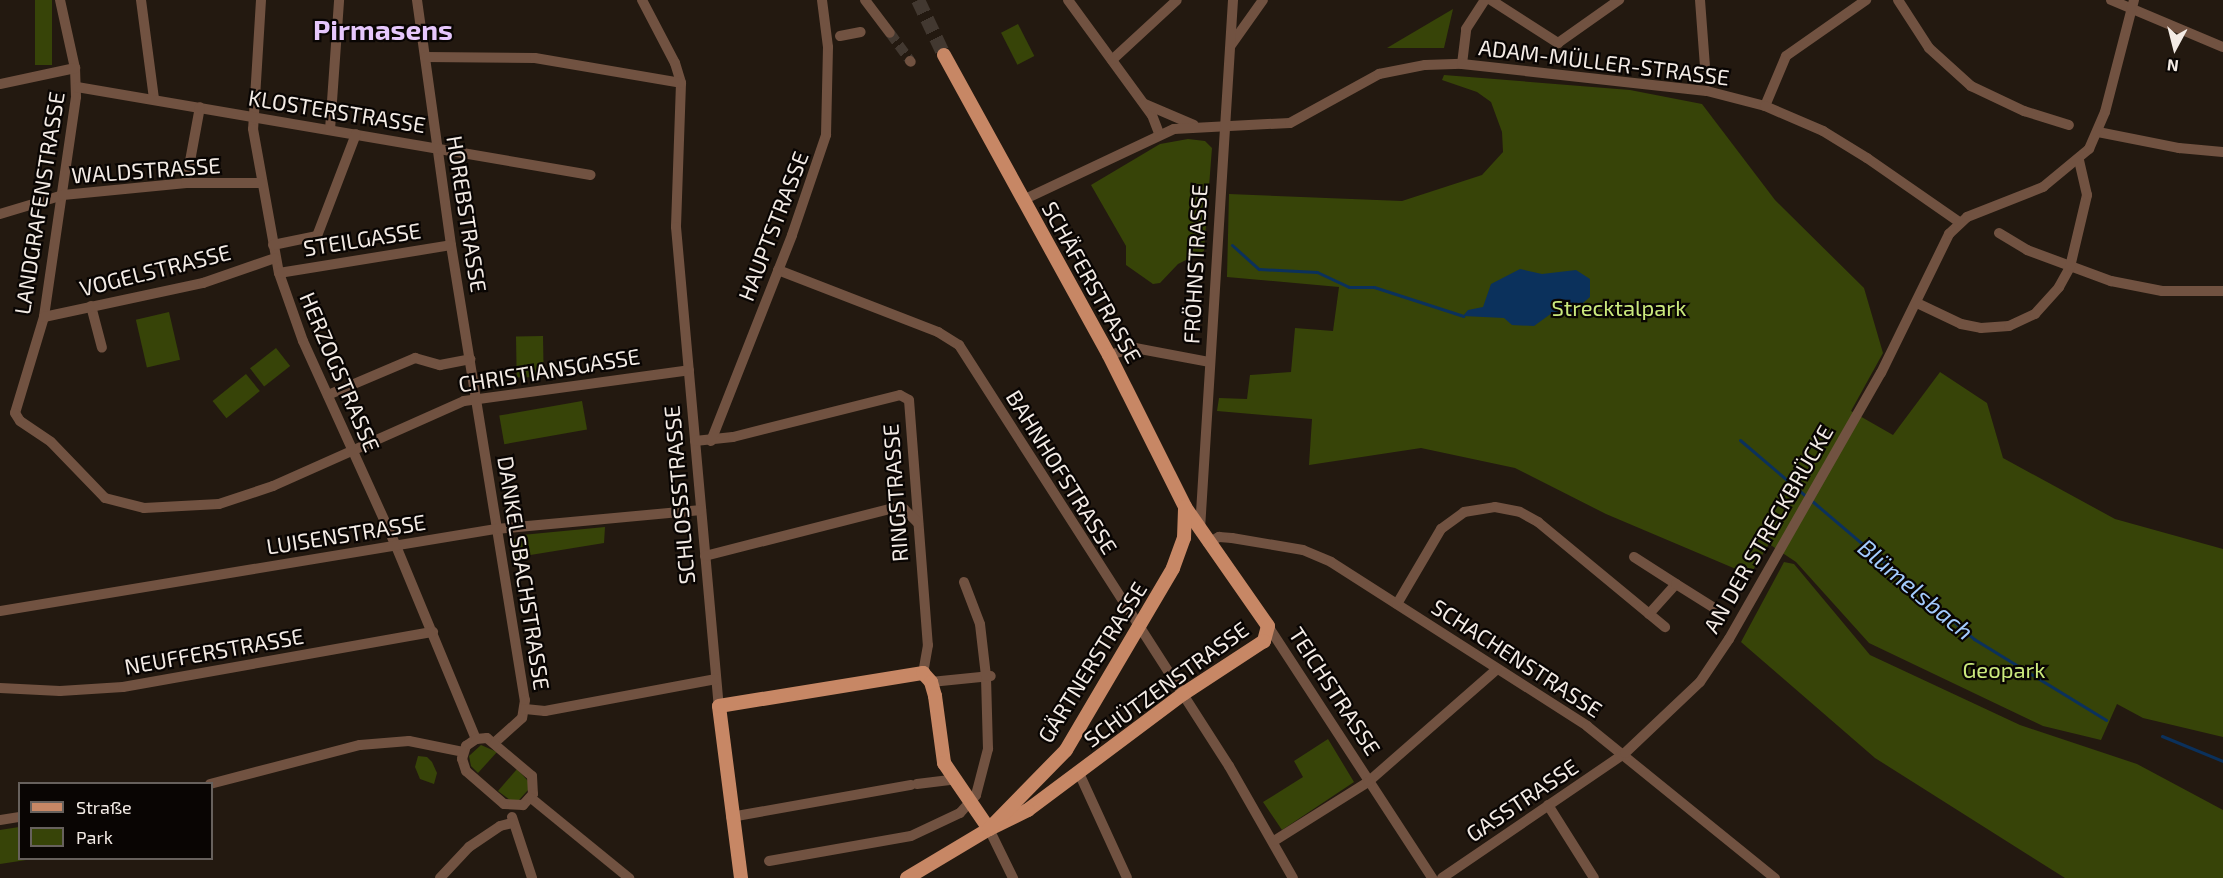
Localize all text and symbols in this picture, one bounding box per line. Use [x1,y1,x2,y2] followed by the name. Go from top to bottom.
[313,12,453,46] district label: Pirmasens
[2145,18,2205,78] north arrow
[1477,34,1731,90] street label: ADAM-MÜLLER-STRASSE
[2166,56,2180,76] text: N
[246,84,428,138] street label: KLOSTERSTRASSE
[8,90,70,316] street label: LANDGRAFENSTRASSE
[442,134,492,294] street label: HOREBSTRASSE
[732,147,814,305] street label: HAUPTSTRASSE
[71,152,221,188] street label: WALDSTRASSE
[1178,184,1212,344] street label: FRÖHNSTRASSE
[1037,197,1147,367] street label: SCHÄFERSTRASSE
[301,217,423,261] street label: STEILGASSE
[77,238,233,302] street label: VOGELSTRASSE
[294,288,386,456] street label: HERZOGSTRASSE
[1552,295,1686,321] park label: Strecktalpark
[456,343,642,397] street label: CHRISTIANSGASSE
[1001,385,1123,559] street label: BAHNHOFSTRASSE
[658,405,700,585] street label: SCHLOSSSTRASSE
[1698,420,1838,638] street label: AN DER STRECKBRÜCKE
[877,423,913,563] street label: RINGSTRASSE
[492,454,556,692] street label: DANKELSBACHSTRASSE
[264,508,428,560] street label: LUISENSTRASSE
[1853,533,1979,645] water label: Blümelsbach
[1032,577,1152,747] street label: GÄRTNERSTRASSE
[1427,593,1607,723] street label: SCHACHENSTRASSE
[1079,616,1253,752] street label: SCHÜTZENSTRASSE
[122,622,306,680] street label: NEUFFERSTRASSE
[1284,622,1386,760] street label: TEICHSTRASSE
[1963,657,2045,683] park label: Geopark
[1461,753,1583,847] street label: GASSTRASSE
[18,782,213,860] legend
[76,796,132,818] text: Straße
[76,826,113,848] text: Park

